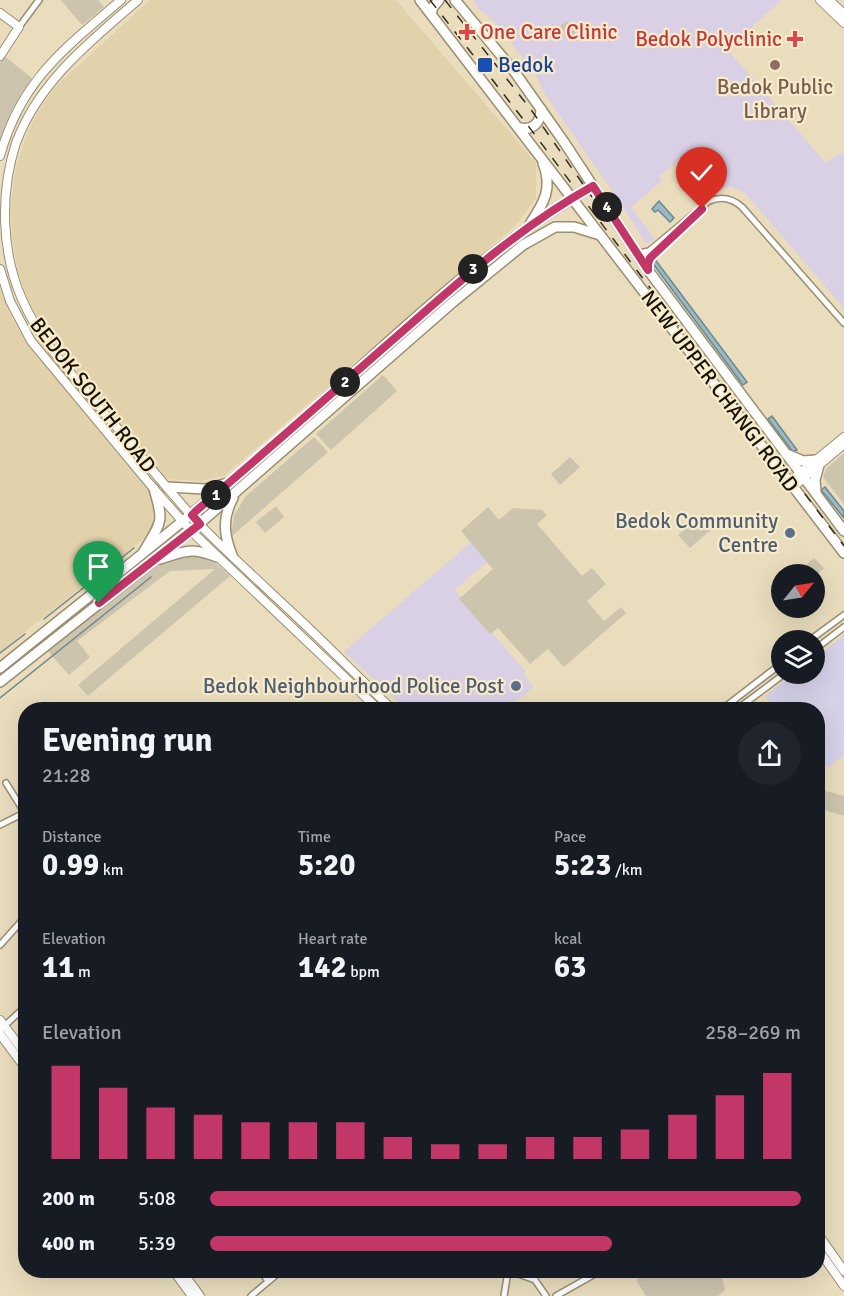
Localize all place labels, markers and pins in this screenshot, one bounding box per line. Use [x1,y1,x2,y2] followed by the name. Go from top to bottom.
[480,19,618,45] place label: One Care Clinic
[458,23,476,41] marker: One Care Clinic
[635,26,782,52] place label: Bedok Polyclinic
[786,30,804,48] marker: Bedok Polyclinic
[498,52,554,78] place label: Bedok
[476,56,494,74] marker: Bedok
[768,58,782,72] marker: Bedok Public Library
[717,74,833,124] place label: Bedok Public Library
[676,147,727,209] pin
[592,192,622,222] pin: 4
[458,254,488,284] pin: 3
[330,367,360,397] pin: 2
[201,480,231,510] pin: 1
[615,508,778,558] place label: Bedok Community Centre
[783,526,797,540] marker: Bedok Community Centre
[73,541,124,603] pin
[203,673,504,699] place label: Bedok Neighbourhood Police Post
[509,679,523,693] marker: Bedok Neighbourhood Police Post

